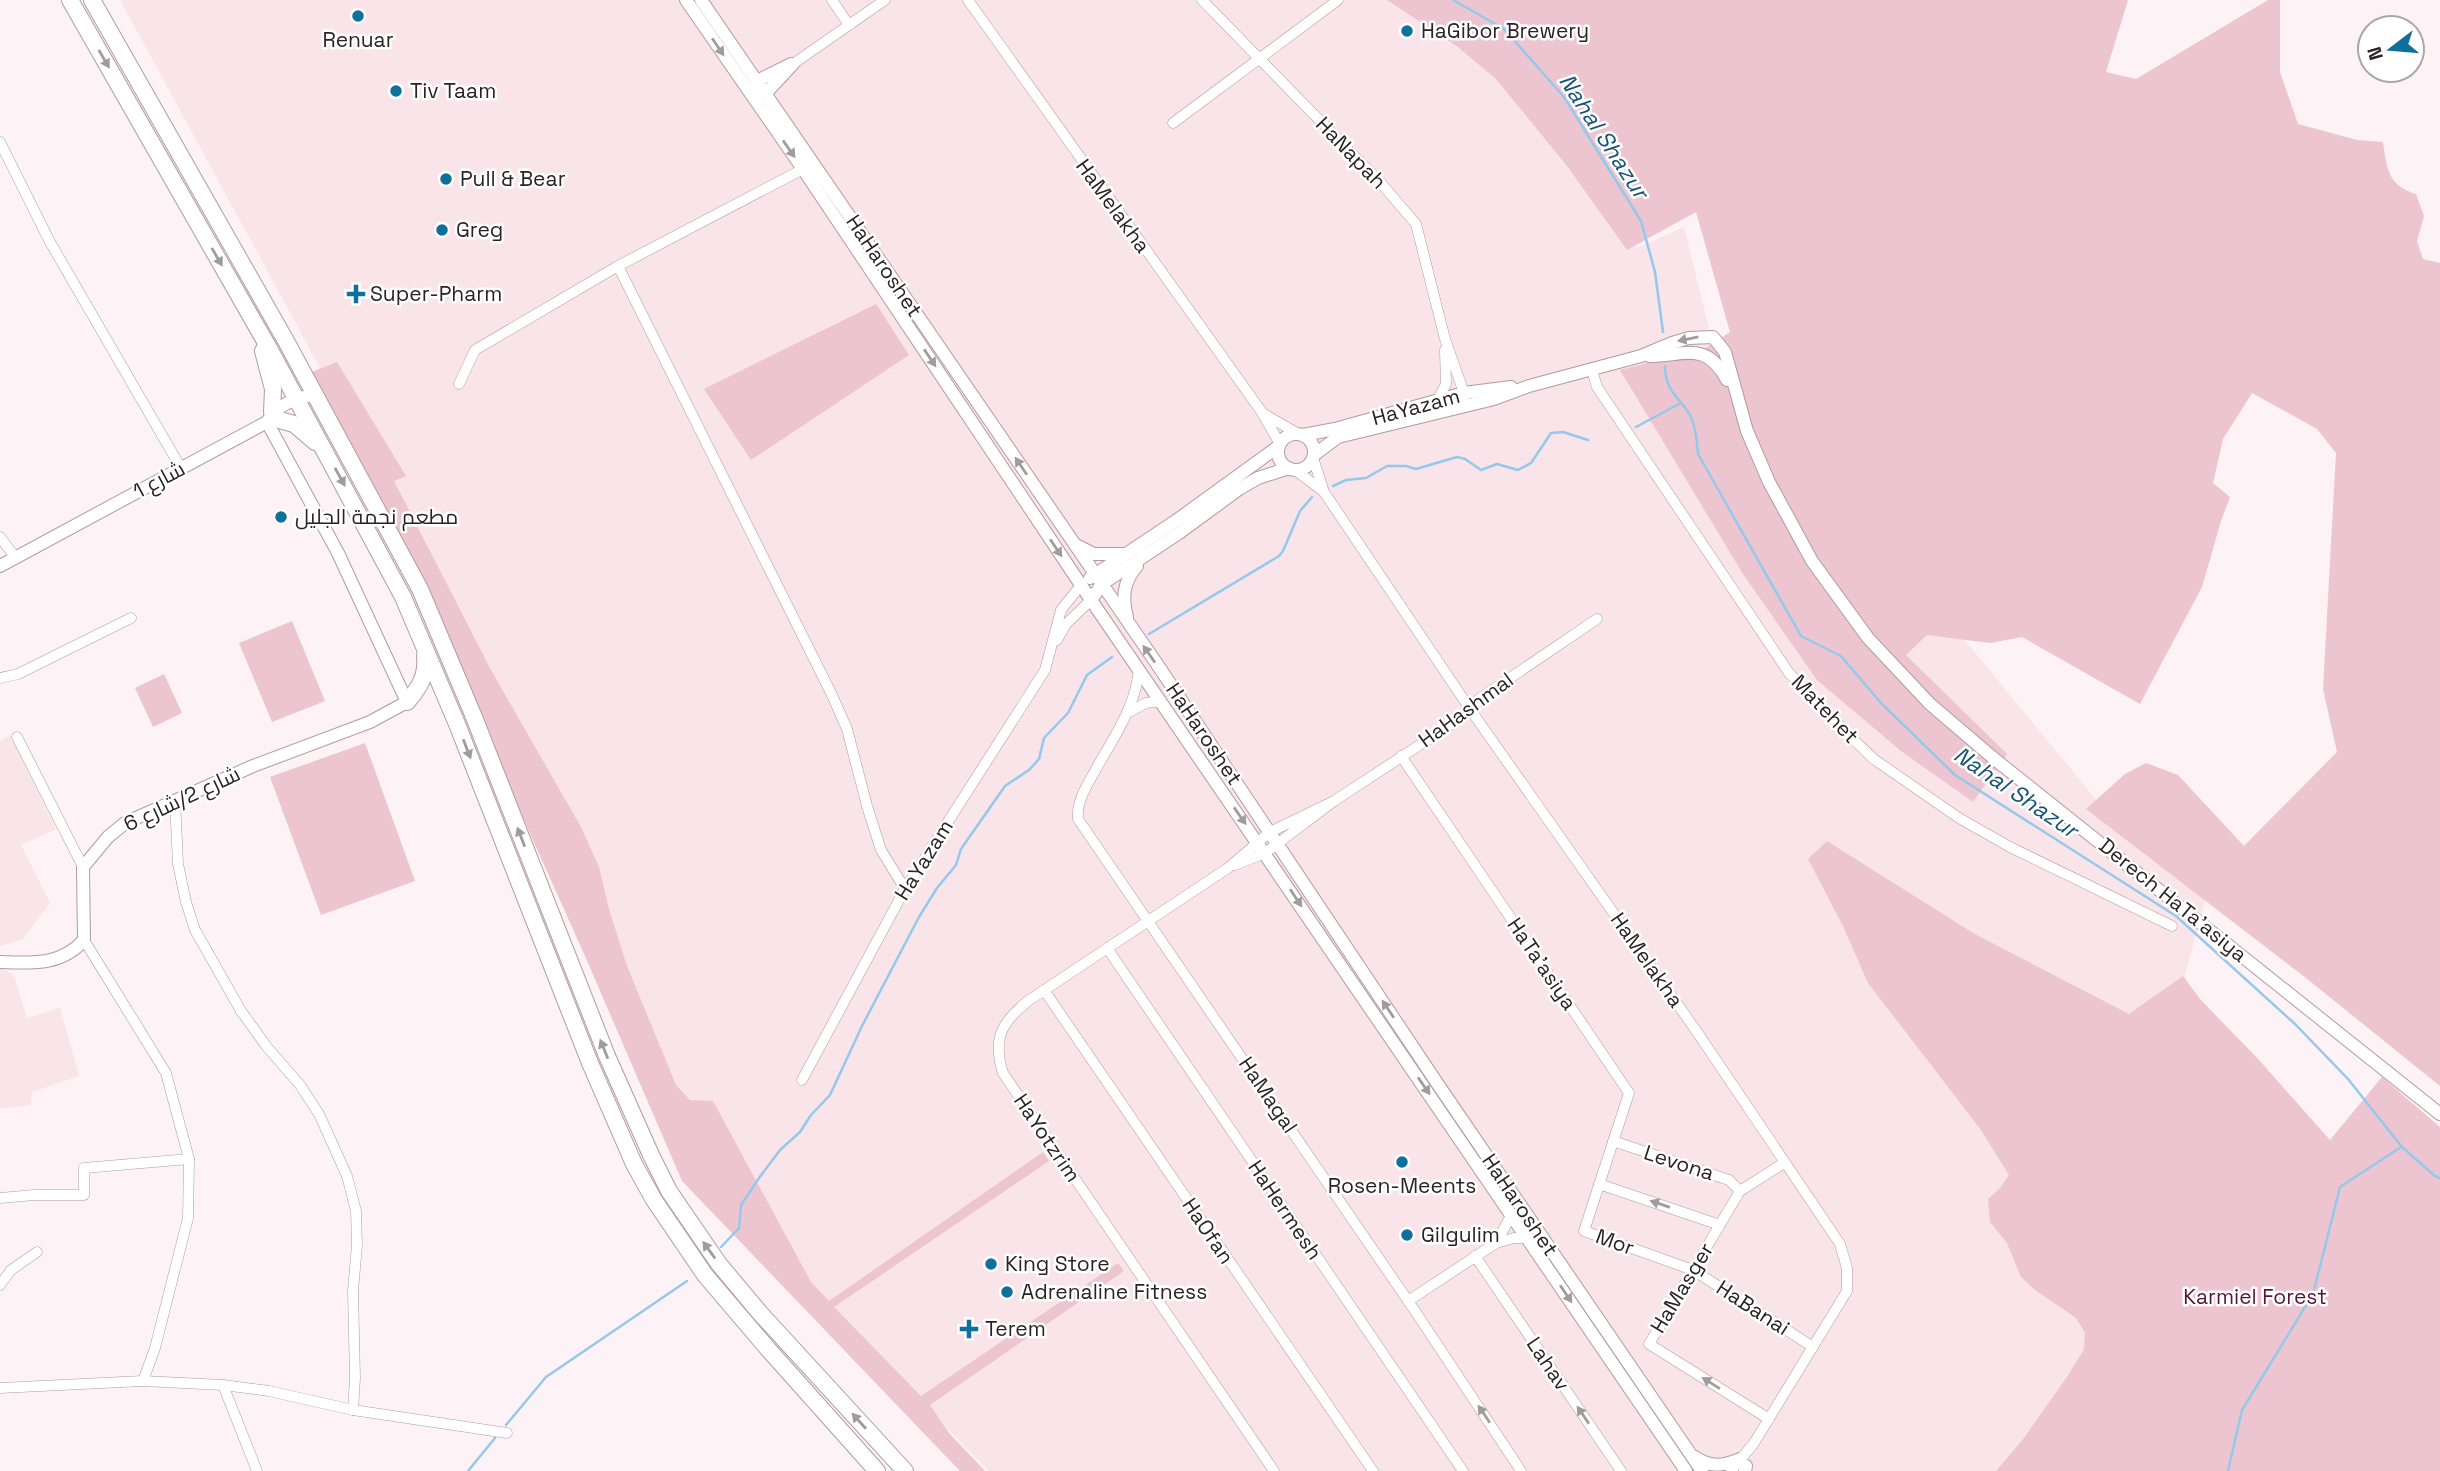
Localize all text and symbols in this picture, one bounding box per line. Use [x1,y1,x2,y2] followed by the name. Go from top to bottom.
[350,8,366,24] marker: Renuar
[2356,14,2426,84] north arrow
[1421,17,1589,44] place label: HaGibor Brewery
[1399,23,1415,39] marker: HaGibor Brewery
[322,26,394,53] place label: Renuar
[711,37,724,56] one-way arrow
[2361,44,2389,63] text: N
[98,49,110,69] one-way arrow
[1552,68,1657,206] water label: Nahal Shazur
[410,77,496,104] place label: Tiv Taam
[388,83,404,99] marker: Tiv Taam
[1310,111,1392,195] street label: HaNapah
[782,140,796,158] one-way arrow
[1070,153,1157,258] street label: HaMelakha
[460,165,566,192] place label: Pull & Bear
[438,171,454,187] marker: Pull & Bear
[840,209,929,322] street label: HaHaroshet
[456,216,503,243] place label: Greg
[434,222,450,238] marker: Greg
[211,247,223,266] one-way arrow
[370,280,502,307] place label: Super-Pharm
[348,286,364,302] marker: Super-Pharm
[1677,334,1699,345] one-way arrow
[923,348,936,368] one-way arrow
[1369,382,1463,431] street label: HaYazam
[128,455,190,505] street label: شارع 1
[1014,457,1028,475] one-way arrow
[334,467,345,487] one-way arrow
[295,503,458,531] place label: مطعم نجمة الجليل
[273,509,289,525] marker: مطعم نجمة الجليل
[1049,538,1062,557] one-way arrow
[1142,645,1156,663] one-way arrow
[1413,666,1518,753] street label: HaHashmal
[1786,668,1865,749] street label: Matehet
[1160,677,1249,790] street label: HaHaroshet
[462,739,473,760] one-way arrow
[1948,739,2086,846] water label: Nahal Shazur
[119,760,245,838] street label: شارع 2/شارع 6
[1233,807,1247,825] one-way arrow
[888,814,959,905] street label: HaYazam
[515,827,526,848] one-way arrow
[2094,832,2253,968] street label: Derech HaTa'asiya
[1289,889,1303,907] one-way arrow
[1605,907,1690,1012] street label: HaMelakha
[1502,912,1583,1015] street label: HaTa'asiya
[1381,999,1394,1019] one-way arrow
[598,1039,610,1059] one-way arrow
[1233,1051,1304,1138] street label: HaMagal
[1417,1077,1431,1095] one-way arrow
[1008,1088,1087,1187] street label: HaYotzrim
[1641,1139,1718,1187] street label: Levona
[1476,1148,1565,1261] street label: HaHaroshet
[1394,1154,1410,1170] marker: Rosen-Meents
[1242,1155,1329,1265] street label: HaHermesh
[1328,1172,1476,1199] place label: Rosen-Meents
[1177,1193,1240,1269] street label: HaOfan
[1649,1199,1670,1210] one-way arrow
[1421,1221,1500,1248] place label: Gilgulim
[1592,1222,1638,1261] street label: Mor
[1399,1227,1415,1243] marker: Gilgulim
[1644,1237,1719,1338] street label: HaMasger
[702,1241,716,1259] one-way arrow
[1005,1250,1110,1277] place label: King Store
[983,1256,999,1272] marker: King Store
[1712,1274,1795,1341] street label: HaBanai
[1021,1278,1207,1305] place label: Adrenaline Fitness
[2183,1283,2327,1310] park label: Karmiel Forest
[999,1284,1015,1300] marker: Adrenaline Fitness
[1560,1284,1573,1304] one-way arrow
[985,1315,1046,1342] place label: Terem
[959,1319,979,1339] marker: Terem
[1521,1332,1576,1396] street label: Lahav
[1702,1377,1721,1390] one-way arrow
[1477,1404,1490,1424] one-way arrow
[1577,1405,1590,1424] one-way arrow
[852,1413,868,1430] one-way arrow

